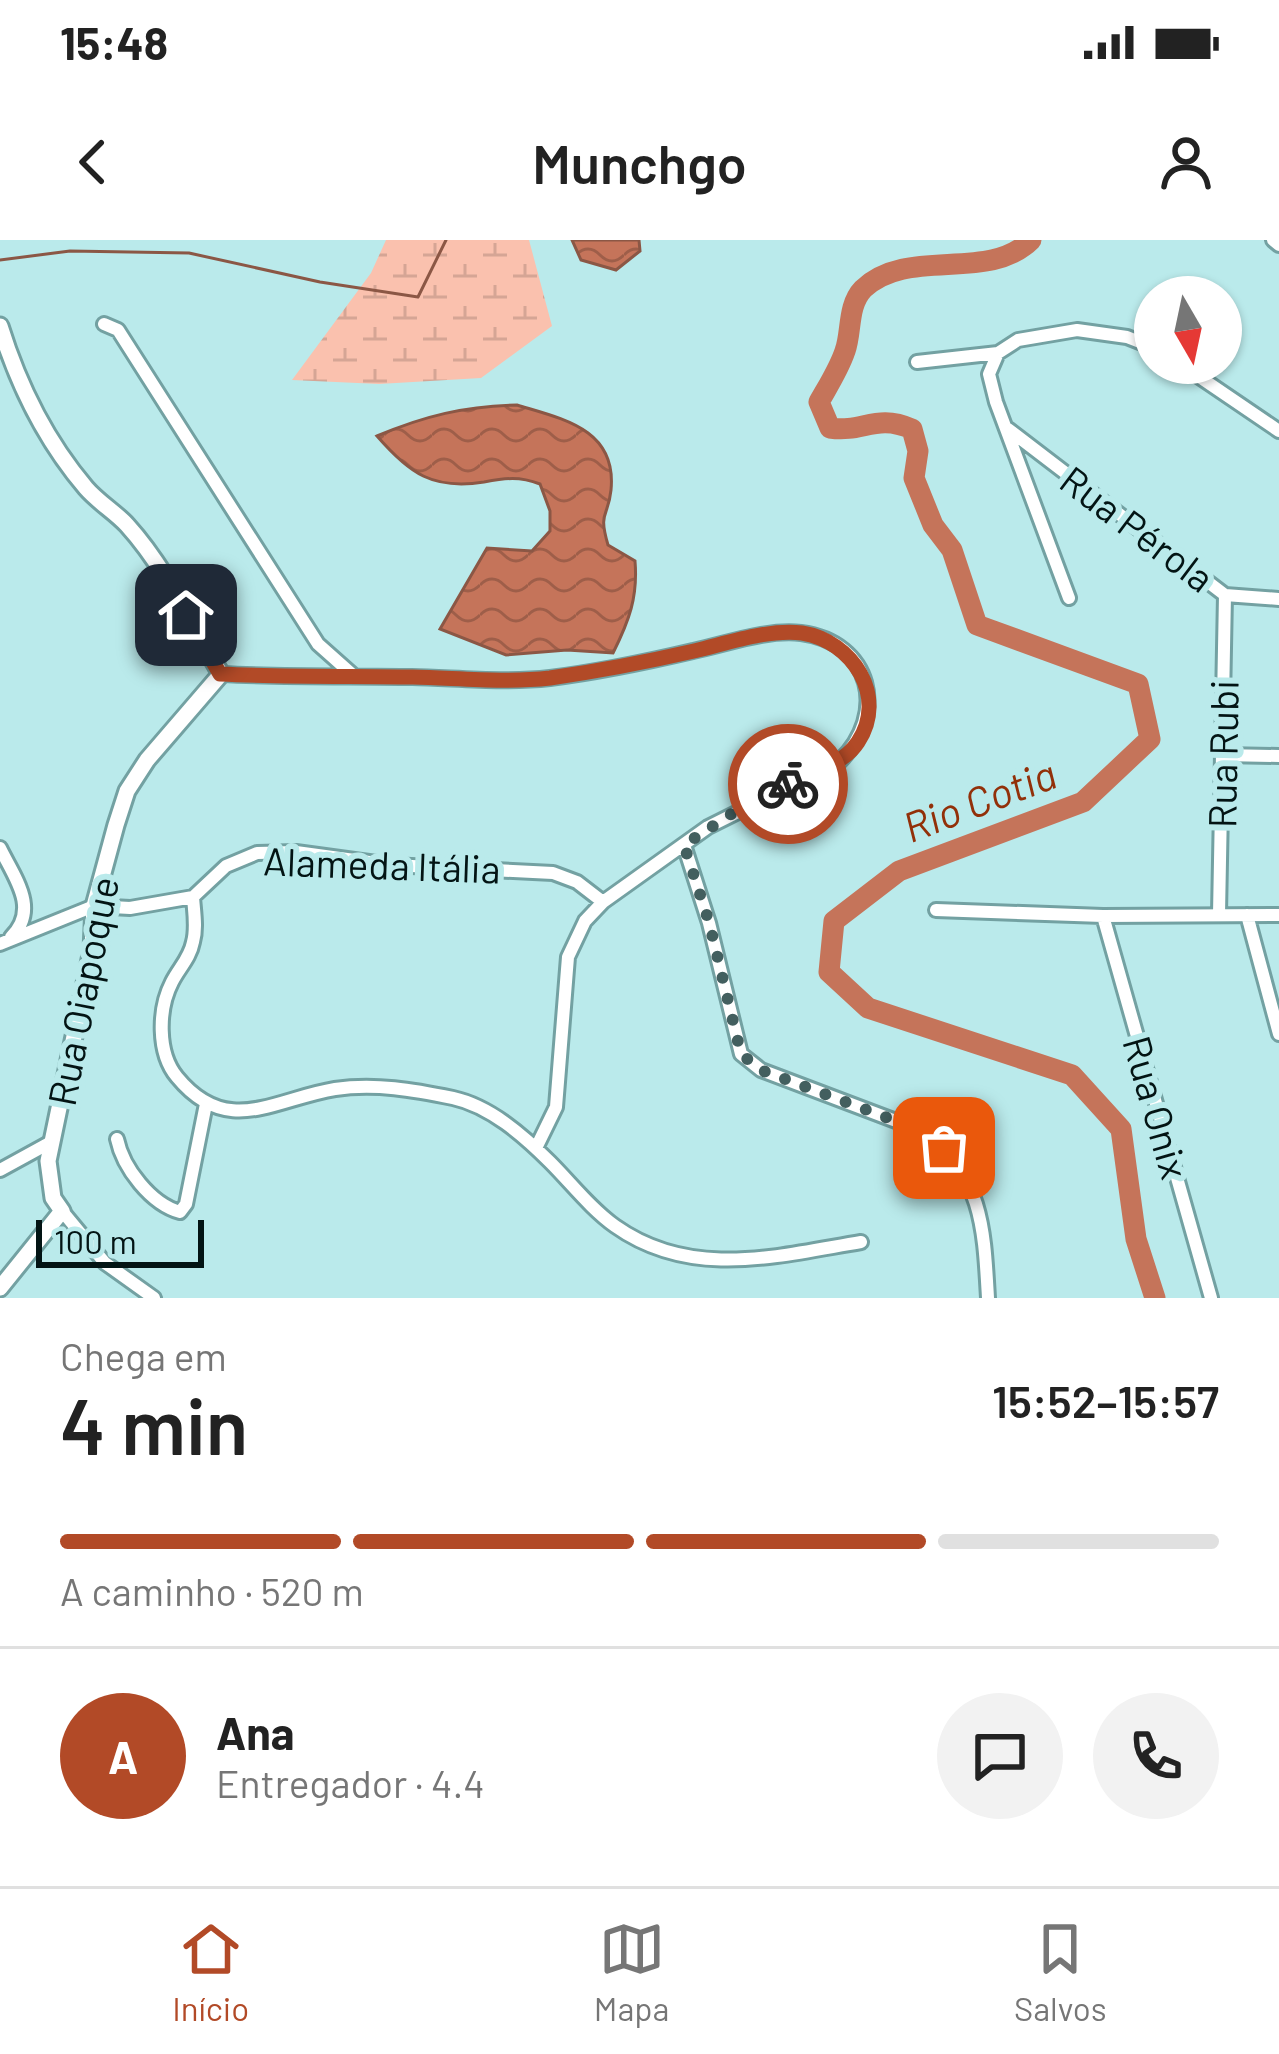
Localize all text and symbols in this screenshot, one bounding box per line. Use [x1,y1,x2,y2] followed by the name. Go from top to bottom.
[60,15,168,69] text: 15:48
[60,129,126,195] icon: back
[1153,129,1219,195] icon: person
[532,130,747,195] text: Munchgo
[1134,276,1242,384] north arrow
[1134,276,1242,384] map controls
[1052,455,1224,601] street label: Rua Pérola
[135,564,237,666] pin
[153,582,219,648] icon: home
[1197,679,1247,829] street label: Rua Rubi
[728,724,848,844] courier
[895,747,1063,851] water label: Rio Cotia
[755,751,821,817] icon: bike
[263,836,501,892] street label: Alameda Itália
[37,872,127,1110] street label: Rua Oiapoque
[1114,1030,1200,1184] street label: Rua Onix
[893,1097,995,1199] pin
[911,1115,977,1181] icon: bag
[36,1214,204,1267] scale bar
[54,1221,137,1261] text: 100 m
[60,1332,227,1379] text: Chega em
[992,1373,1219,1427] text: 15:52–15:57
[60,1377,248,1471] text: 4 min
[60,1567,364,1614] text: A caminho · 520 m
[937,1693,1063,1819] button: chat
[1093,1693,1219,1819] button: phone
[216,1705,295,1759] text: Ana
[108,1729,138,1783] text: A
[216,1759,485,1806] text: Entregador · 4.4
[172,1916,249,2028] tab: Início
[594,1916,669,2028] tab: Mapa
[1014,1916,1107,2028] tab: Salvos

